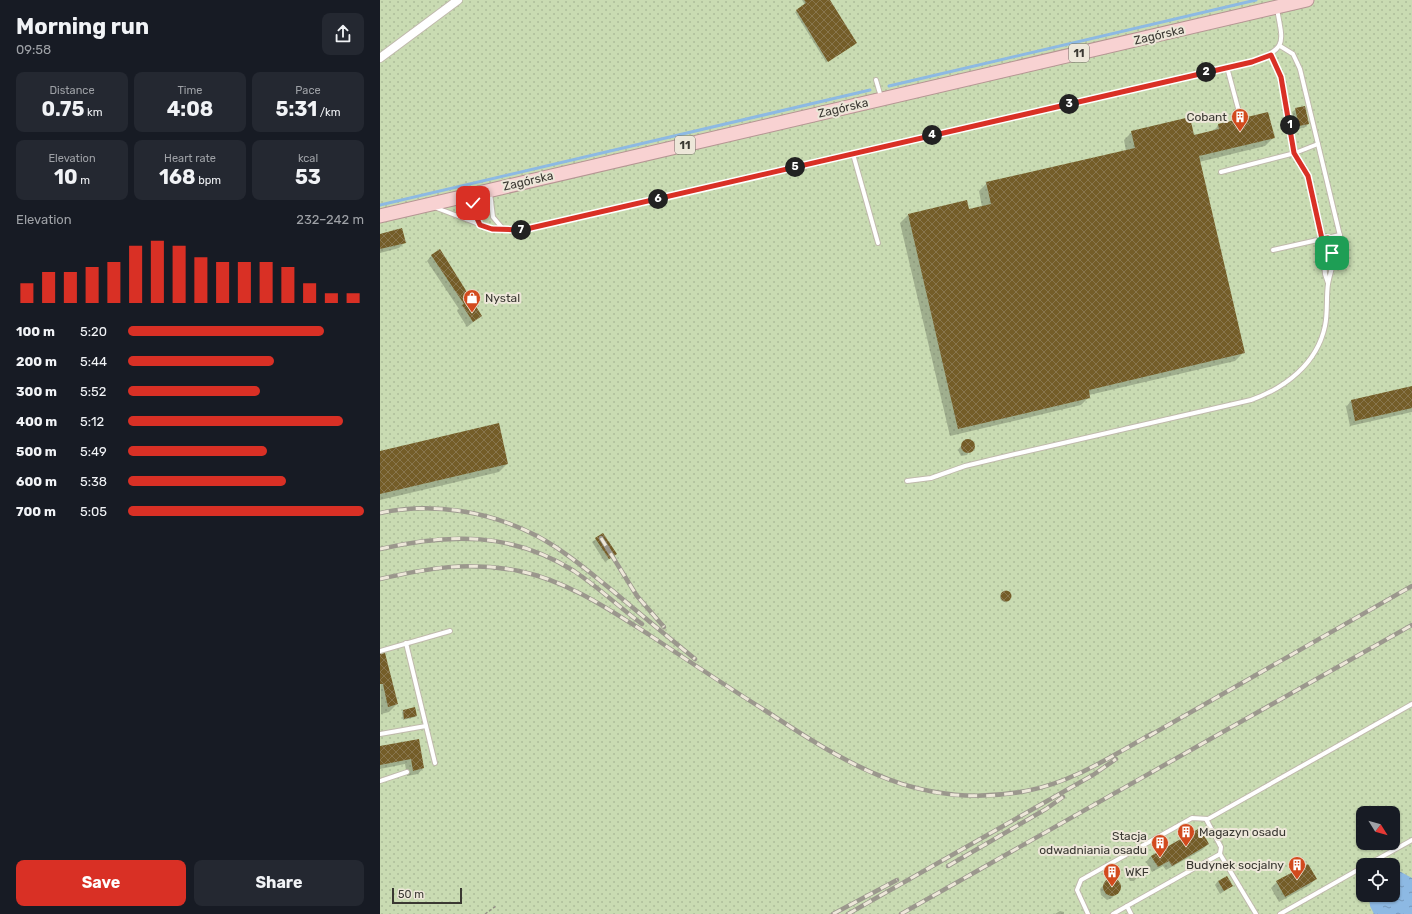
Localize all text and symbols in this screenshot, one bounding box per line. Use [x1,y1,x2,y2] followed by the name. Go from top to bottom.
[16,13,149,40] text: Morning run
[322,13,364,55] button: share
[1132,22,1186,48] street label: Zagórska
[16,42,51,57] text: 09:58
[1069,44,1089,62] road number: 11
[1196,62,1216,82] pin: 2
[1202,65,1210,78] text: 2
[49,84,95,97] text: Distance
[178,84,202,97] text: Time
[295,84,321,97] text: Pace
[1059,94,1079,114] pin: 3
[816,95,870,121] street label: Zagórska
[41,97,84,121] text: 0.75
[167,97,213,121] text: 4:08
[275,97,317,121] text: 5:31
[1065,97,1073,110] text: 3
[84,106,103,119] text: km
[317,106,341,119] text: /km
[1230,107,1250,132] building icon: Cobant
[1186,110,1227,124] place label: Cobant
[1280,115,1300,135] pin: 1
[1287,118,1293,131] text: 1
[922,125,942,145] pin: 4
[928,128,936,141] text: 4
[675,136,695,154] road number: 11
[48,152,96,165] text: Elevation
[164,152,216,165] text: Heart rate
[298,152,318,165] text: kcal
[785,157,805,177] pin: 5
[791,160,799,173] text: 5
[54,165,78,189] text: 10
[159,165,195,189] text: 168
[295,165,321,189] text: 53
[501,168,555,194] street label: Zagórska
[78,174,90,187] text: m
[195,174,221,187] text: bpm
[456,186,490,220] pin
[648,189,668,209] pin: 6
[462,192,484,214] icon: check
[654,192,662,205] text: 6
[16,212,72,227] text: Elevation
[296,212,364,227] text: 232–242 m
[511,220,531,240] pin: 7
[518,223,524,236] text: 7
[1315,236,1349,270] pin
[1321,242,1343,264] icon: arrive
[462,288,482,313] shop icon: Nystal
[485,291,520,305] place label: Nystal
[16,324,55,339] text: 100 m
[80,324,107,339] text: 5:20
[16,354,57,369] text: 200 m
[80,354,107,369] text: 5:44
[16,384,57,399] text: 300 m
[80,384,106,399] text: 5:52
[16,414,57,429] text: 400 m
[80,414,104,429] text: 5:12
[16,444,57,459] text: 500 m
[80,444,107,459] text: 5:49
[16,474,57,489] text: 600 m
[80,474,107,489] text: 5:38
[16,504,56,519] text: 700 m
[80,504,107,519] text: 5:05
[1356,806,1400,850] north arrow
[1356,806,1400,902] map controls
[1176,822,1196,847] building icon: Magazyn osadu
[1199,825,1286,839] place label: Magazyn osadu
[1039,829,1147,857] place label: Stacja odwadniania osadu
[1150,833,1170,858] building icon: Stacja odwadniania osadu
[1287,855,1307,880] building icon: Budynek socjalny
[1186,858,1284,872] place label: Budynek socjalny
[1356,858,1400,902] button: locate
[16,860,186,906] button: Save
[194,860,364,906] button: Share
[1102,862,1122,887] building icon: WKF
[1125,865,1149,879] place label: WKF
[392,886,462,905] scale bar
[398,888,424,901] text: 50 m

